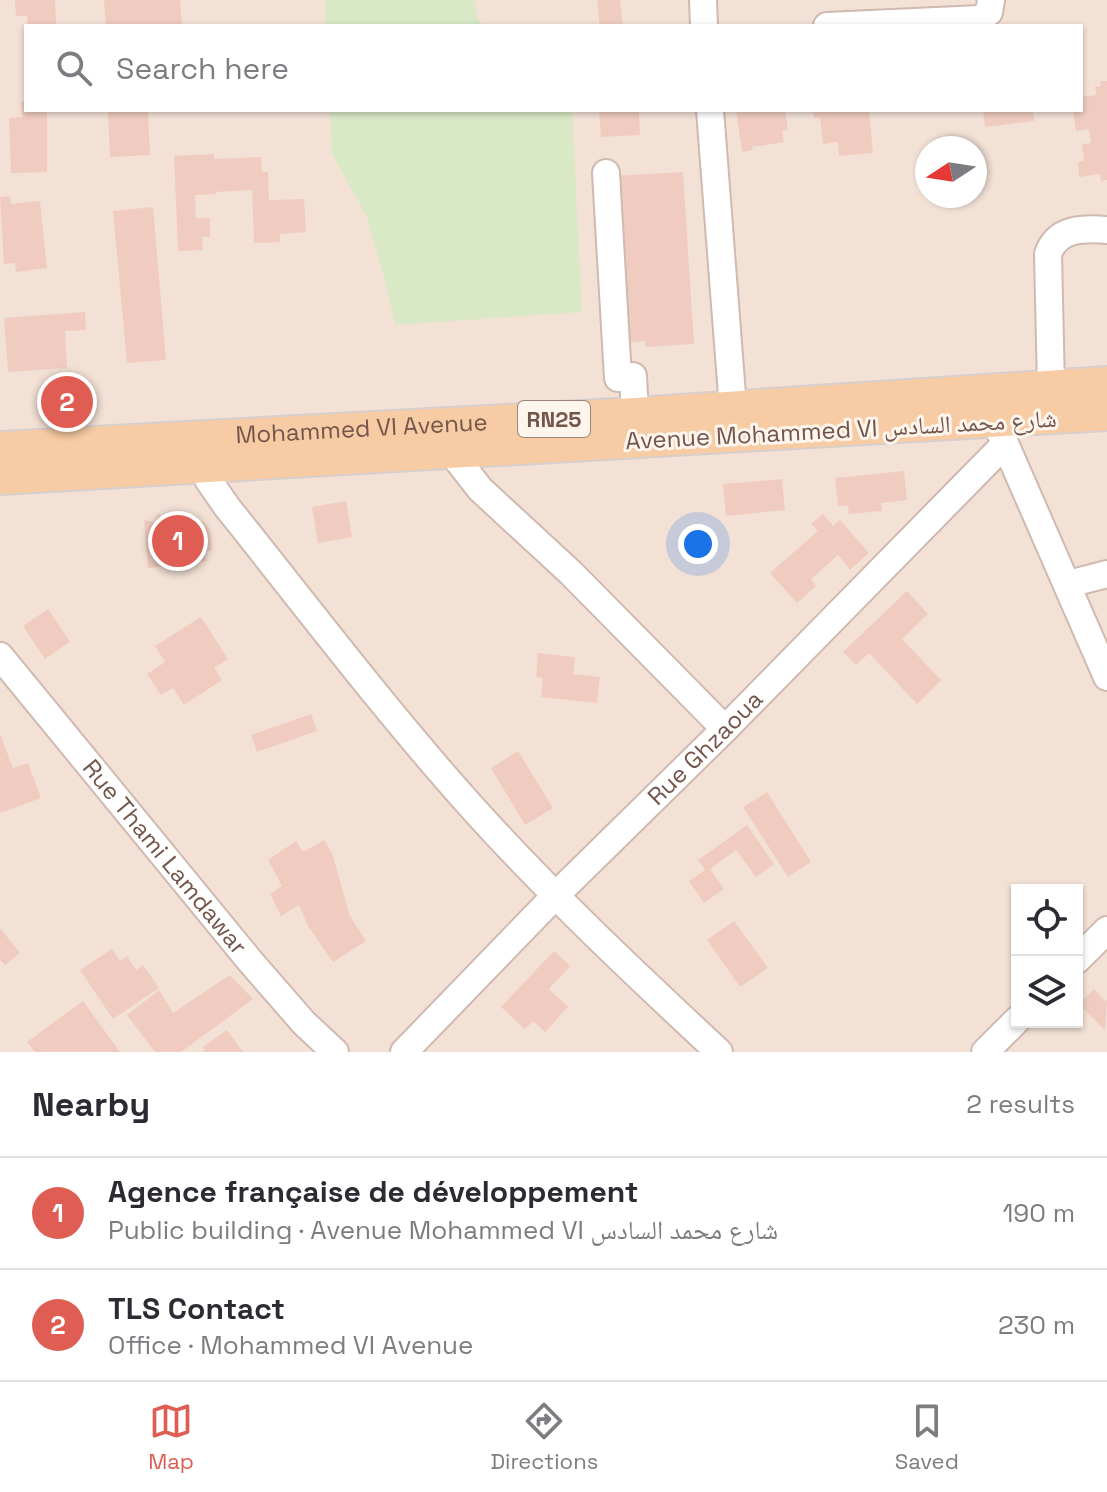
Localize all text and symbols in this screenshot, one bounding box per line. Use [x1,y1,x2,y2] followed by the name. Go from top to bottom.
[24,24,1083,112] search box
[52,46,96,90] icon: search
[116,49,289,88] text: Search here
[915,136,987,208] north arrow
[41,372,93,432] pin: 2
[518,401,590,437] road number: RN25
[624,403,1057,456] street label: Avenue Mohammed VI شارع محمد السادس
[235,406,488,450] street label: Mohammed VI Avenue
[152,511,204,571] pin: 1
[678,524,718,564] your location
[641,684,769,812] street label: Rue Ghzaoua
[76,753,254,961] street label: Rue Thami Lamdawar
[1011,884,1083,1028] map controls
[1011,884,1083,956] button: locate
[1011,956,1083,1028] button: layers
[32,1083,150,1126] text: Nearby
[966,1087,1075,1121] text: 2 results
[108,1172,638,1211] text: Agence française de développement
[52,1196,64,1230] text: 1
[1003,1196,1075,1230] text: 190 m
[108,1213,778,1247] text: Public building · Avenue Mohammed VI شارع محمد السادس
[108,1289,285,1328] text: TLS Contact
[50,1308,66,1342] text: 2
[998,1308,1075,1342] text: 230 m
[108,1328,473,1362] text: Office · Mohammed VI Avenue
[148,1399,194,1475] tab: Map
[490,1399,598,1475] tab: Directions
[895,1399,959,1475] tab: Saved

